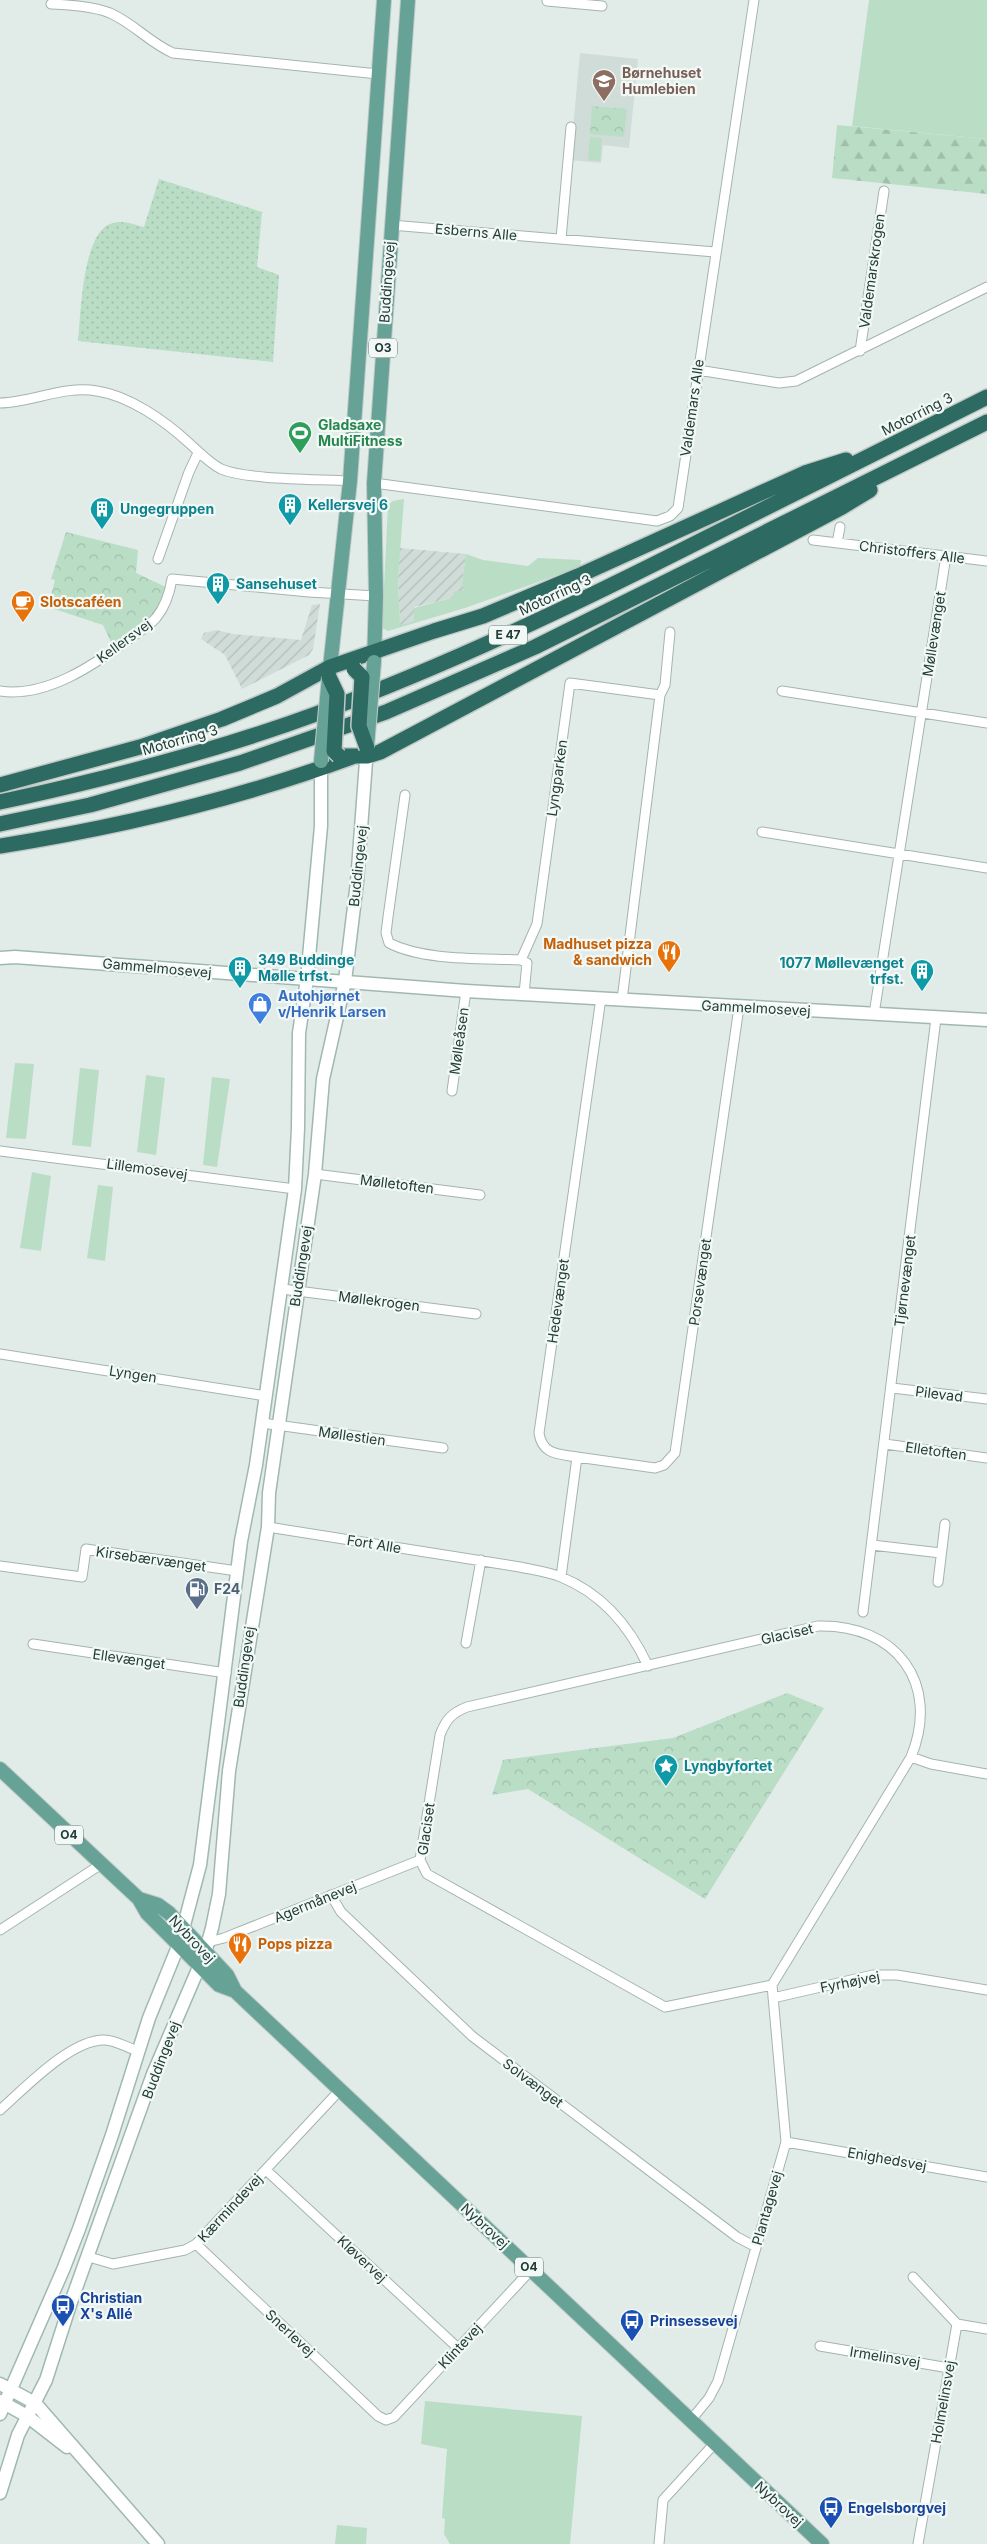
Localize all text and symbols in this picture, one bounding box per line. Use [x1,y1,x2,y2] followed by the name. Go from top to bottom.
[622,64,701,97] place label: Børnehuset Humlebien
[591,68,617,102] school or university icon: Børnehuset Humlebien
[855,212,888,329] street label: Valdemarskrogen
[434,219,518,244] street label: Esberns Alle
[375,241,398,323] street label: Buddingevej
[369,338,397,358] road number: O3
[676,358,707,458] street label: Valdemars Alle
[878,388,955,439] street label: Motorring 3
[318,416,403,449] place label: Gladsaxe MultiFitness
[287,420,313,454] sports icon: Gladsaxe MultiFitness
[277,492,303,526] building icon: Kellersvej 6
[89,496,115,530] building icon: Ungegruppen
[308,496,388,513] place label: Kellersvej 6
[120,500,214,517] place label: Ungegruppen
[858,537,966,566] street label: Christoffers Alle
[516,570,594,619] street label: Motorring 3
[205,571,231,605] building icon: Sansehuset
[236,575,317,592] place label: Sansehuset
[10,589,36,623] cafe icon: Slotscaféen
[918,590,949,678] street label: Møllevænget
[40,593,122,610] place label: Slotscaféen
[93,615,154,666] street label: Kellersvej
[489,626,527,644] road number: E 47
[140,721,220,758] street label: Motorring 3
[543,738,570,818] street label: Lyngparken
[345,824,370,908] street label: Buddingevej
[543,935,652,968] place label: Madhuset pizza & sandwich
[656,939,682,973] restaurant icon: Madhuset pizza & sandwich
[258,951,354,984] place label: 349 Buddinge Mølle trfst.
[102,954,212,981] street label: Gammelmosevej
[780,954,904,987] place label: 1077 Møllevænget trfst.
[227,955,253,989] building icon: 349 Buddinge Mølle trfst.
[909,958,935,992] building icon: 1077 Møllevænget trfst.
[278,987,386,1020] place label: Autohjørnet v/Henrik Larsen
[247,991,273,1025] shop icon: Autohjørnet v/Henrik Larsen
[701,996,811,1019] street label: Gammelmosevej
[445,1006,472,1076] street label: Mølleåsen
[106,1154,189,1183] street label: Lillemosevej
[359,1171,435,1196] street label: Mølletoften
[286,1224,315,1308] street label: Buddingevej
[890,1233,919,1328] street label: Tjørnevænget
[685,1237,714,1327] street label: Porsevænget
[543,1257,572,1344] street label: Hedevænget
[337,1287,421,1314] street label: Møllekrogen
[108,1361,158,1386] street label: Lyngen
[914,1382,964,1405] street label: Pilevad
[317,1422,387,1449] street label: Møllestien
[904,1438,968,1463] street label: Elletoften
[346,1531,402,1556] street label: Fort Alle
[95,1542,208,1575] street label: Kirsebærvænget
[184,1576,210,1610] fuel station icon: F24
[214,1580,240,1597] place label: F24
[759,1619,815,1648] street label: Glaciset
[229,1625,258,1709] street label: Buddingevej
[92,1645,167,1672] street label: Ellevænget
[653,1753,679,1787] place icon: Lyngbyfortet
[684,1757,772,1774] place label: Lyngbyfortet
[413,1801,438,1856] street label: Glaciset
[55,1826,83,1844] road number: O4
[271,1877,358,1926] street label: Agermånevej
[166,1911,219,1966] street label: Nybrovej
[227,1931,253,1965] restaurant icon: Pops pizza
[258,1935,332,1952] place label: Pops pizza
[819,1967,881,1996] street label: Fyrhøjvej
[138,2019,183,2101] street label: Buddingevej
[500,2054,567,2111] street label: Solvænget
[846,2143,928,2174] street label: Enighedsvej
[748,2169,785,2247] street label: Plantagevej
[194,2170,266,2245] street label: Kærmindevej
[458,2199,513,2252] street label: Nybrovej
[334,2232,391,2286] street label: Kløvervej
[515,2258,543,2276] road number: O4
[80,2289,142,2322] place label: Christian X's Allé
[50,2293,76,2327] bus stop icon: Christian X's Allé
[262,2305,319,2360] street label: Snerlevej
[619,2308,645,2342] bus stop icon: Prinsessevej
[650,2312,738,2329] place label: Prinsessevej
[434,2319,485,2372] street label: Klintevej
[849,2343,922,2370] street label: Irmelinsvej
[927,2359,958,2445] street label: Holmelinsvej
[752,2477,807,2530] street label: Nybrovej
[818,2495,844,2529] bus stop icon: Engelsborgvej
[848,2499,946,2516] place label: Engelsborgvej

